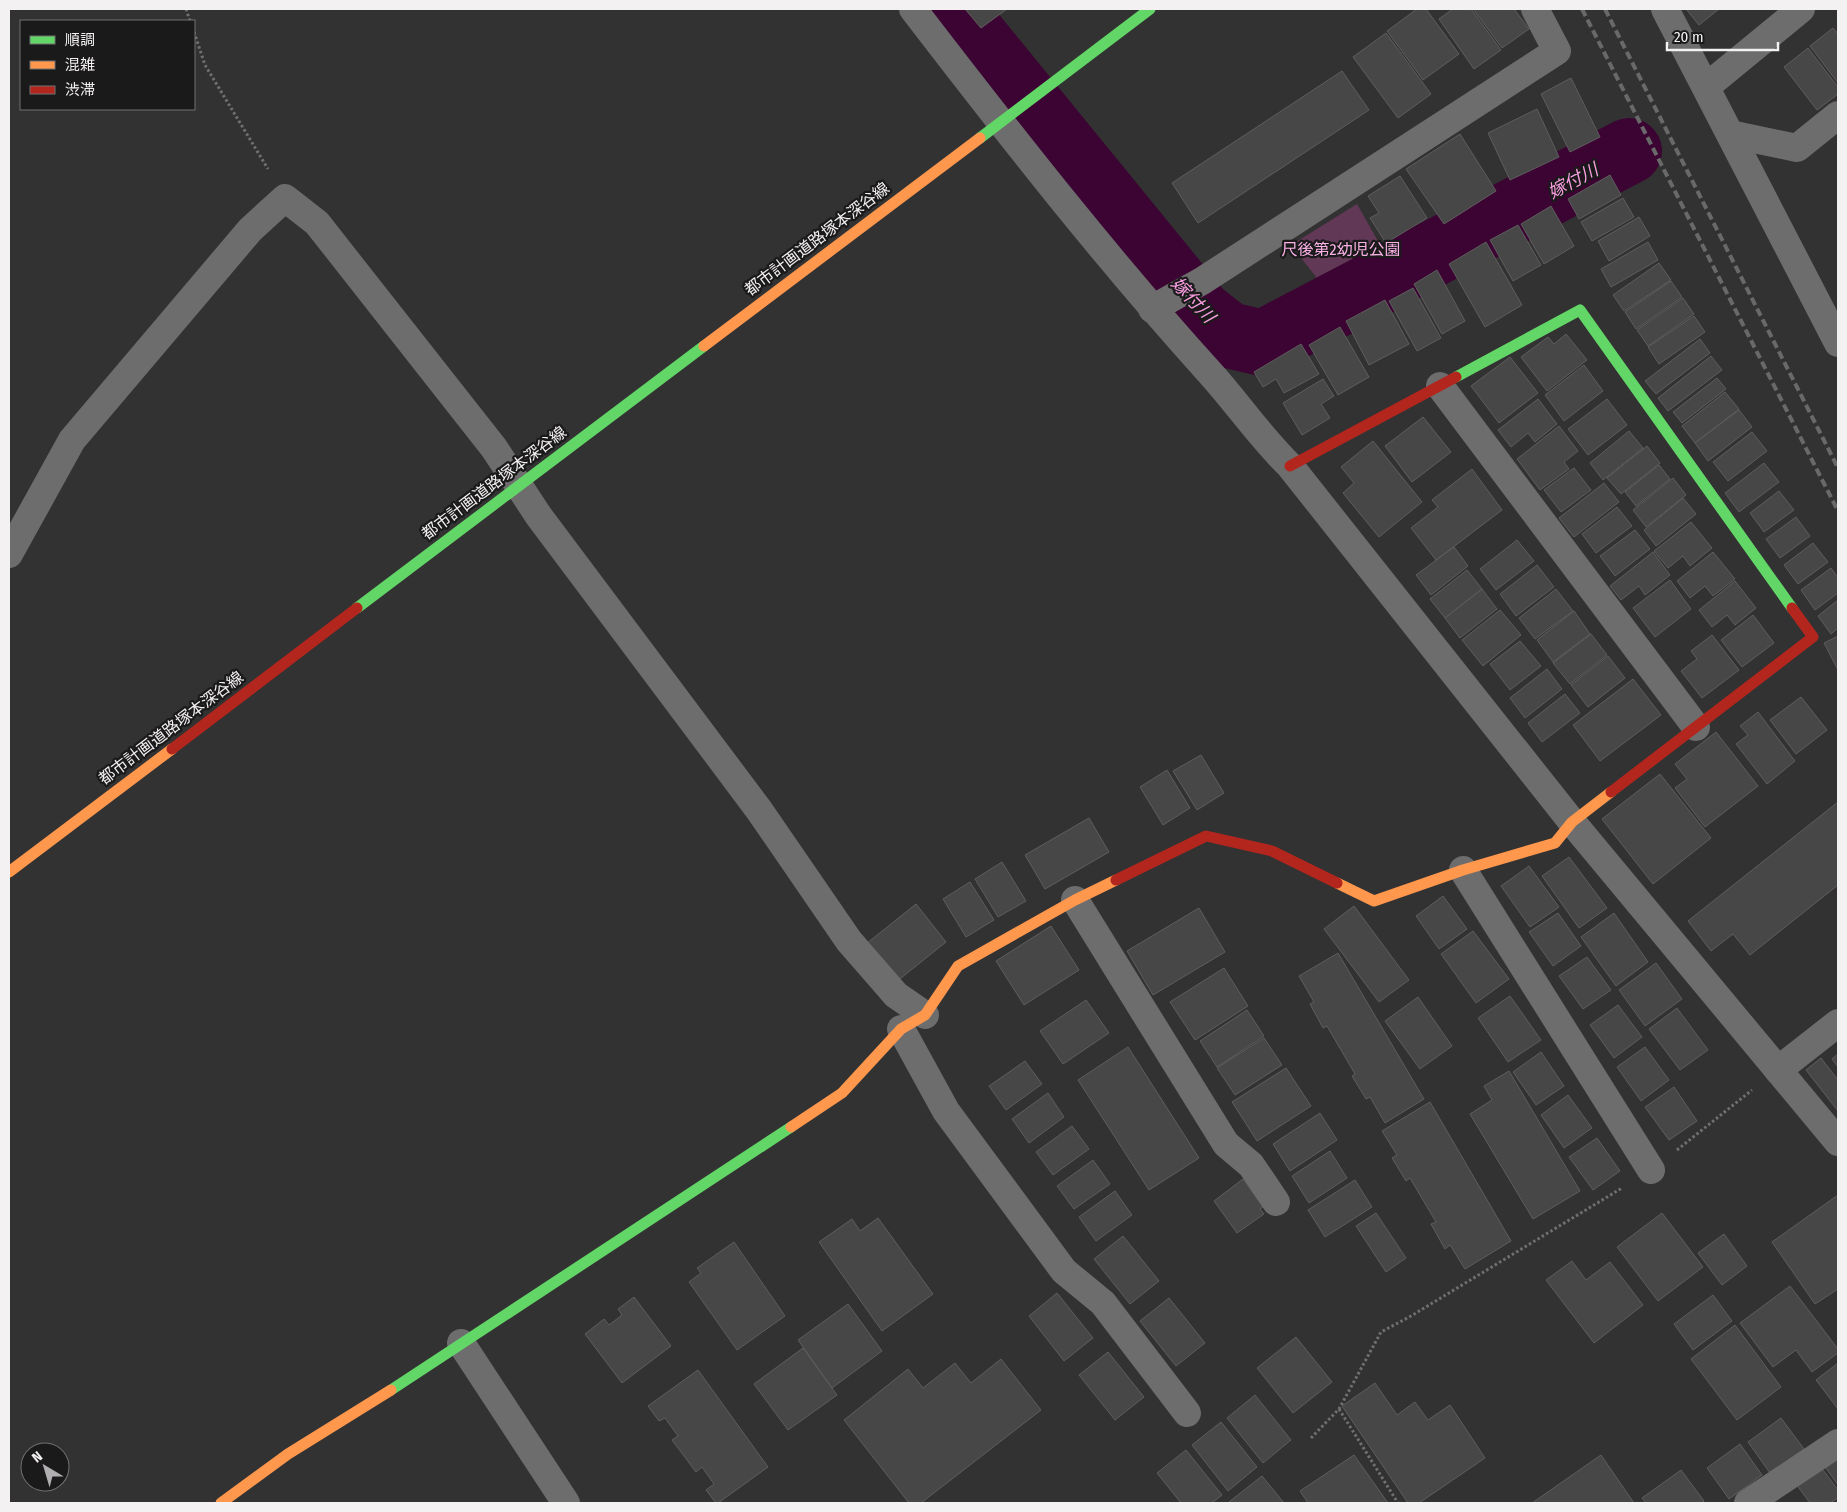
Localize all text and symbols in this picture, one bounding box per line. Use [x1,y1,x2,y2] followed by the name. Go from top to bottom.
[20,20,195,110] legend
[1667,20,1778,52] scale bar
[1674,28,1704,46] text: 20 m
[65,31,95,49] text: 順調
[65,56,95,74] text: 混雑
[65,81,95,99] text: 渋滞
[1544,158,1604,203] water label: 嫁付川
[741,178,893,300] street label: 都市計画道路塚本深谷線
[1281,240,1401,259] park label: 尺後第2幼児公園
[1167,273,1221,329] water label: 嫁付川
[418,422,570,544] street label: 都市計画道路塚本深谷線
[95,667,247,789] street label: 都市計画道路塚本深谷線
[20,1442,70,1492] north arrow
[29,1448,46,1466] text: N

